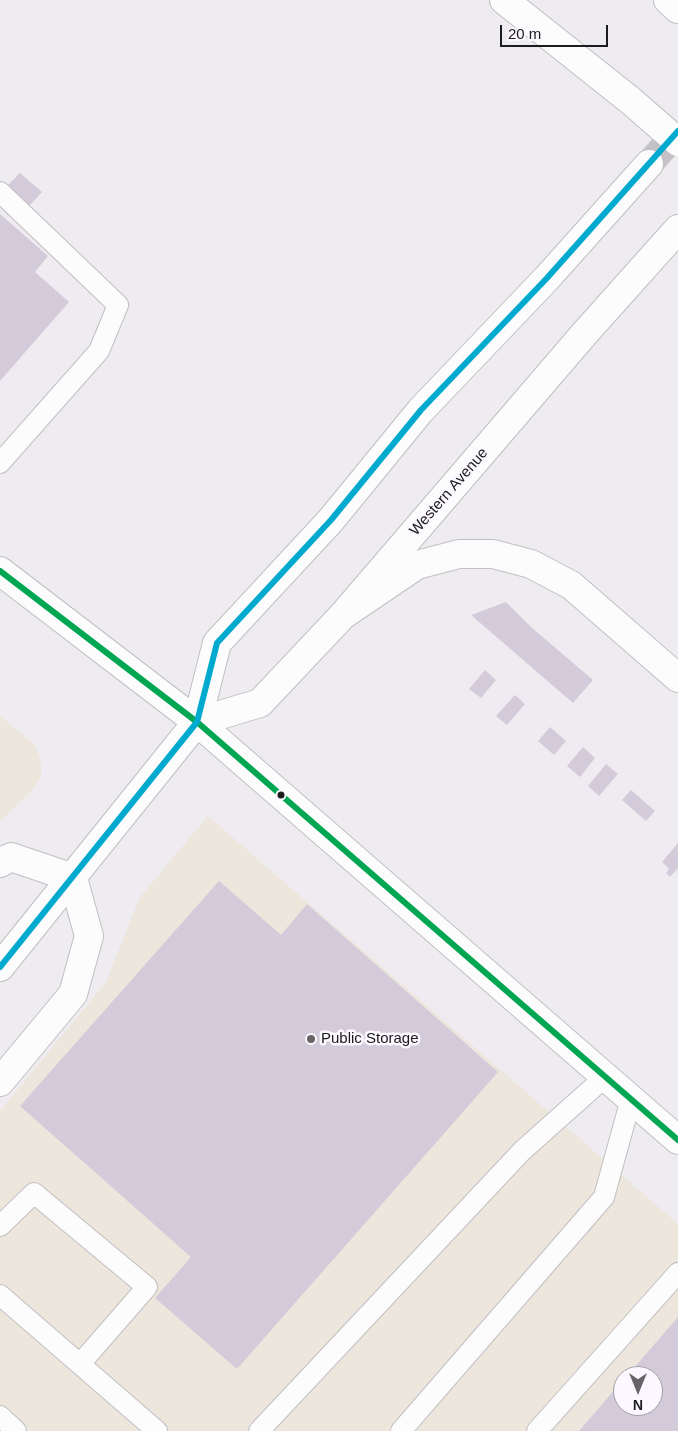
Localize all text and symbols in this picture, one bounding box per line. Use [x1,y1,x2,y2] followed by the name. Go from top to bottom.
[503,15,610,47] scale bar
[508,25,541,42] text: 20 m
[406,444,492,540] street label: Western Avenue
[276,790,286,800] unlabelled marker
[321,1030,419,1048] place label: Public Storage
[305,1033,317,1045] marker: Public Storage
[613,1366,663,1416] north arrow
[633,1397,643,1413] text: N

